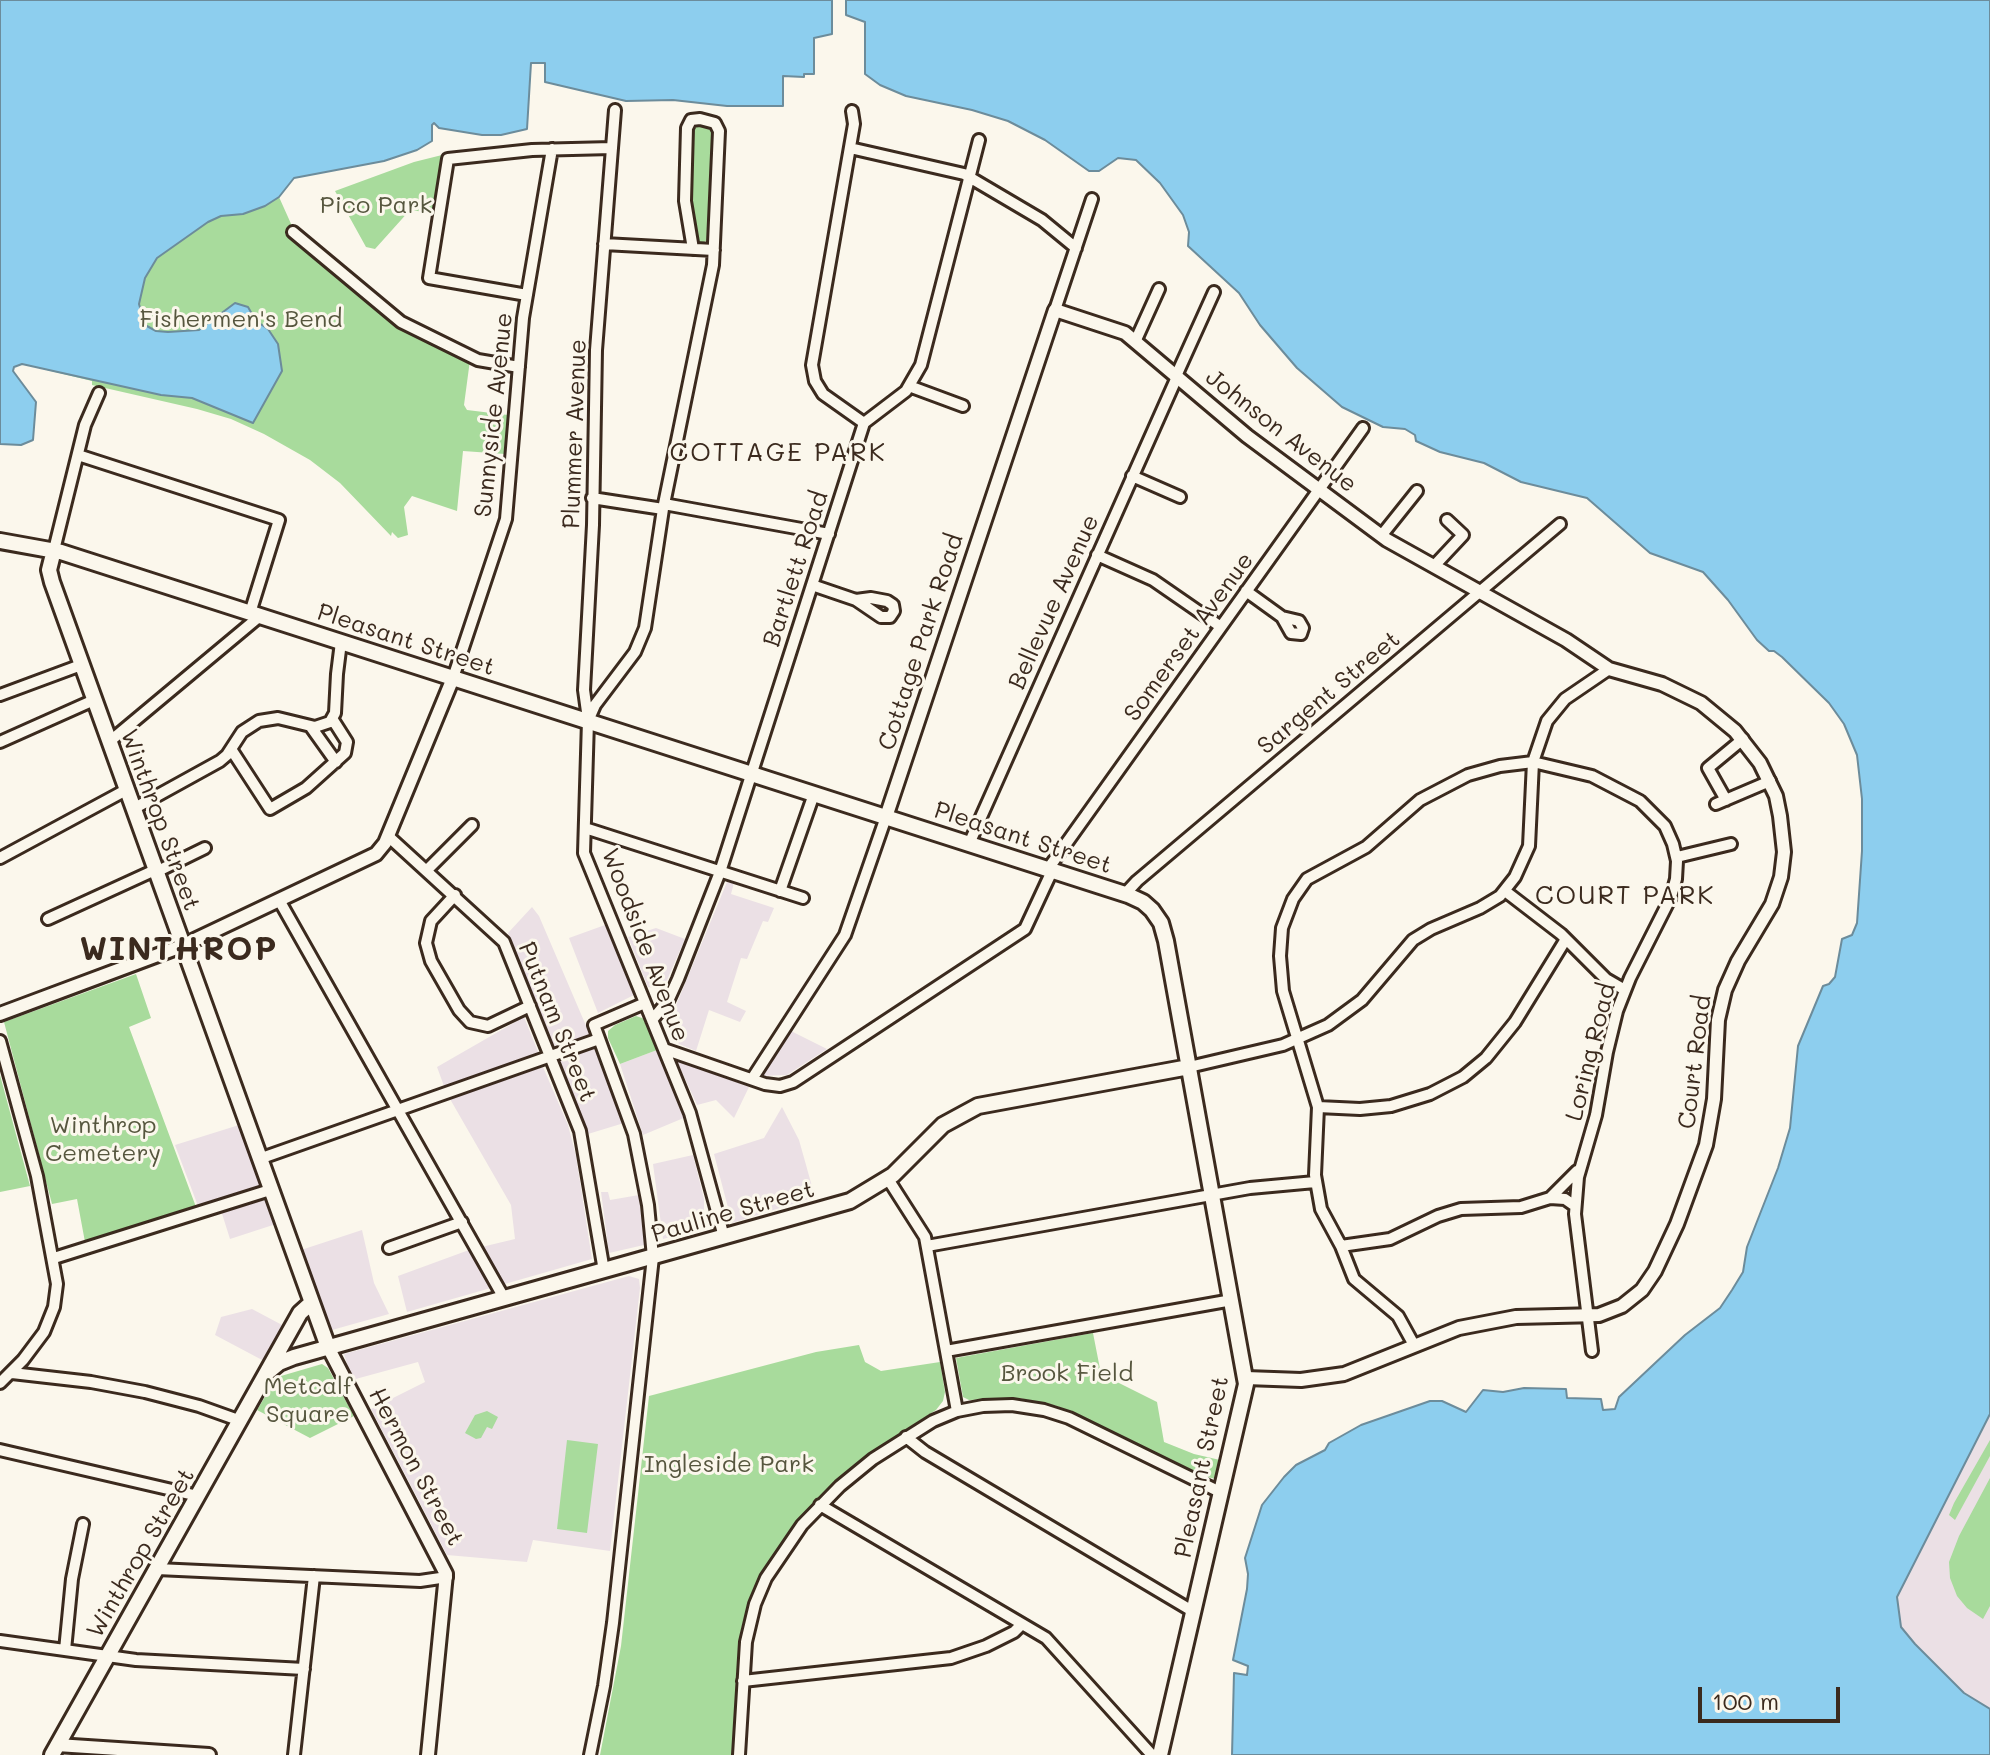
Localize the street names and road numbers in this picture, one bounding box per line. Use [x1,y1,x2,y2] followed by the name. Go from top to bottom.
[469,311,519,519] street label: Sunnyside Avenue
[557,339,593,529] street label: Plummer Avenue
[1200,363,1362,499] street label: Johnson Avenue
[757,488,835,650] street label: Bartlett Road
[1003,510,1105,694] street label: Bellevue Avenue
[872,530,970,754] street label: Cottage Park Road
[1118,547,1260,727] street label: Somerset Avenue
[314,598,498,682] street label: Pleasant Street
[1252,625,1406,761] street label: Sargent Street
[114,725,206,915] street label: Winthrop Street
[931,796,1115,880] street label: Pleasant Street
[595,844,695,1046] street label: Woodside Avenue
[512,938,602,1106] street label: Putnam Street
[1560,980,1622,1124] street label: Loring Road
[1673,993,1717,1131] street label: Court Road
[648,1175,818,1249] street label: Pauline Street
[1169,1374,1235,1560] street label: Pleasant Street
[362,1383,470,1551] street label: Hermon Street
[81,1463,201,1643] street label: Winthrop Street

